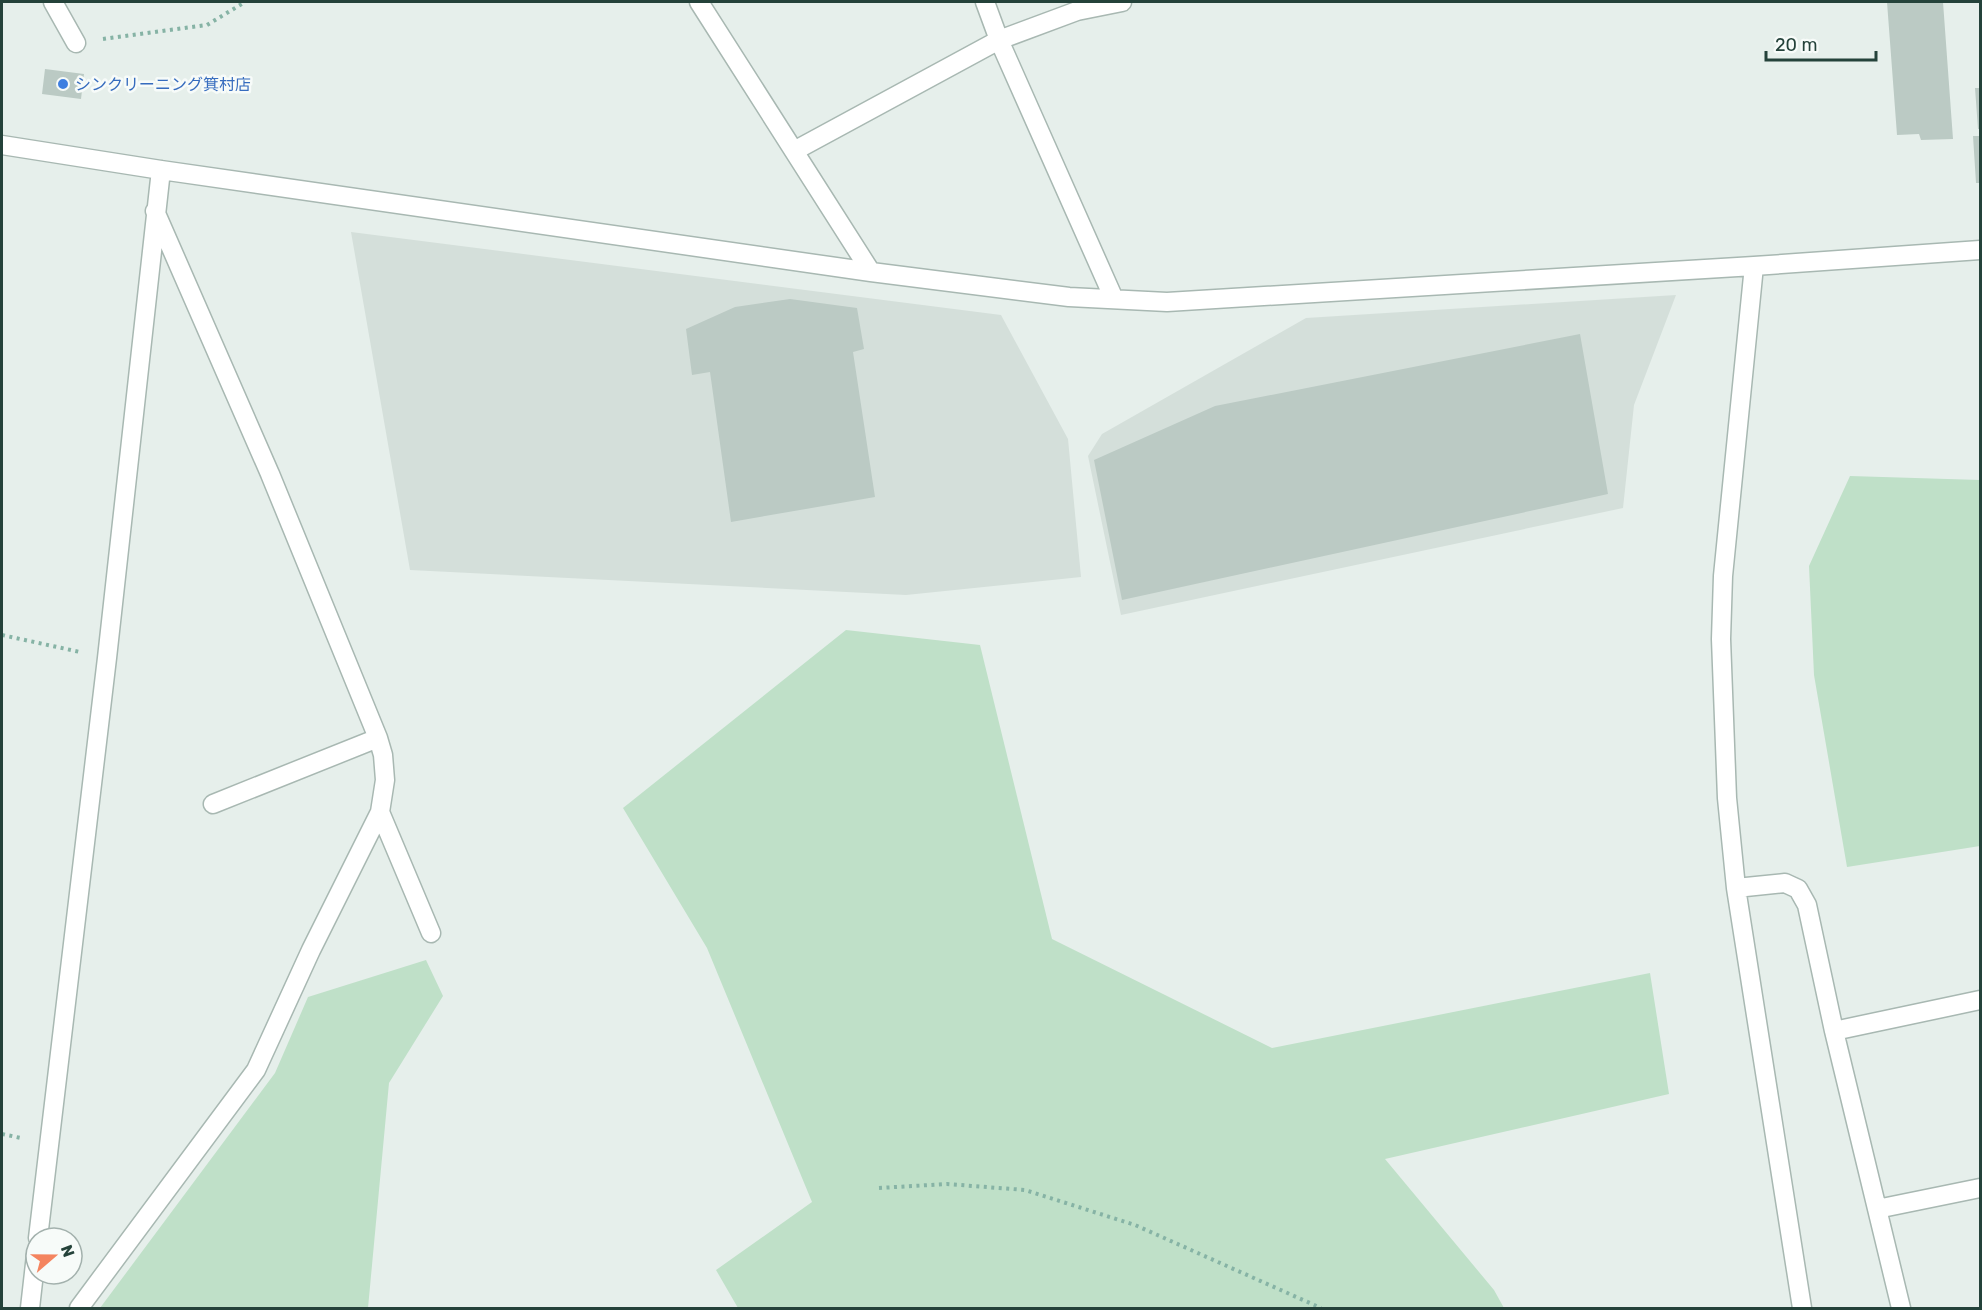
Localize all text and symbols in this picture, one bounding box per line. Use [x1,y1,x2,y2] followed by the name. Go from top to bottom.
[1766,24,1876,62] scale bar
[1775,34,1817,56] text: 20 m
[75,75,251,94] place label: シンクリーニング箕村店
[56,77,70,91] marker: シンクリーニング箕村店
[24,1226,84,1286] north arrow
[57,1242,79,1260] text: N

